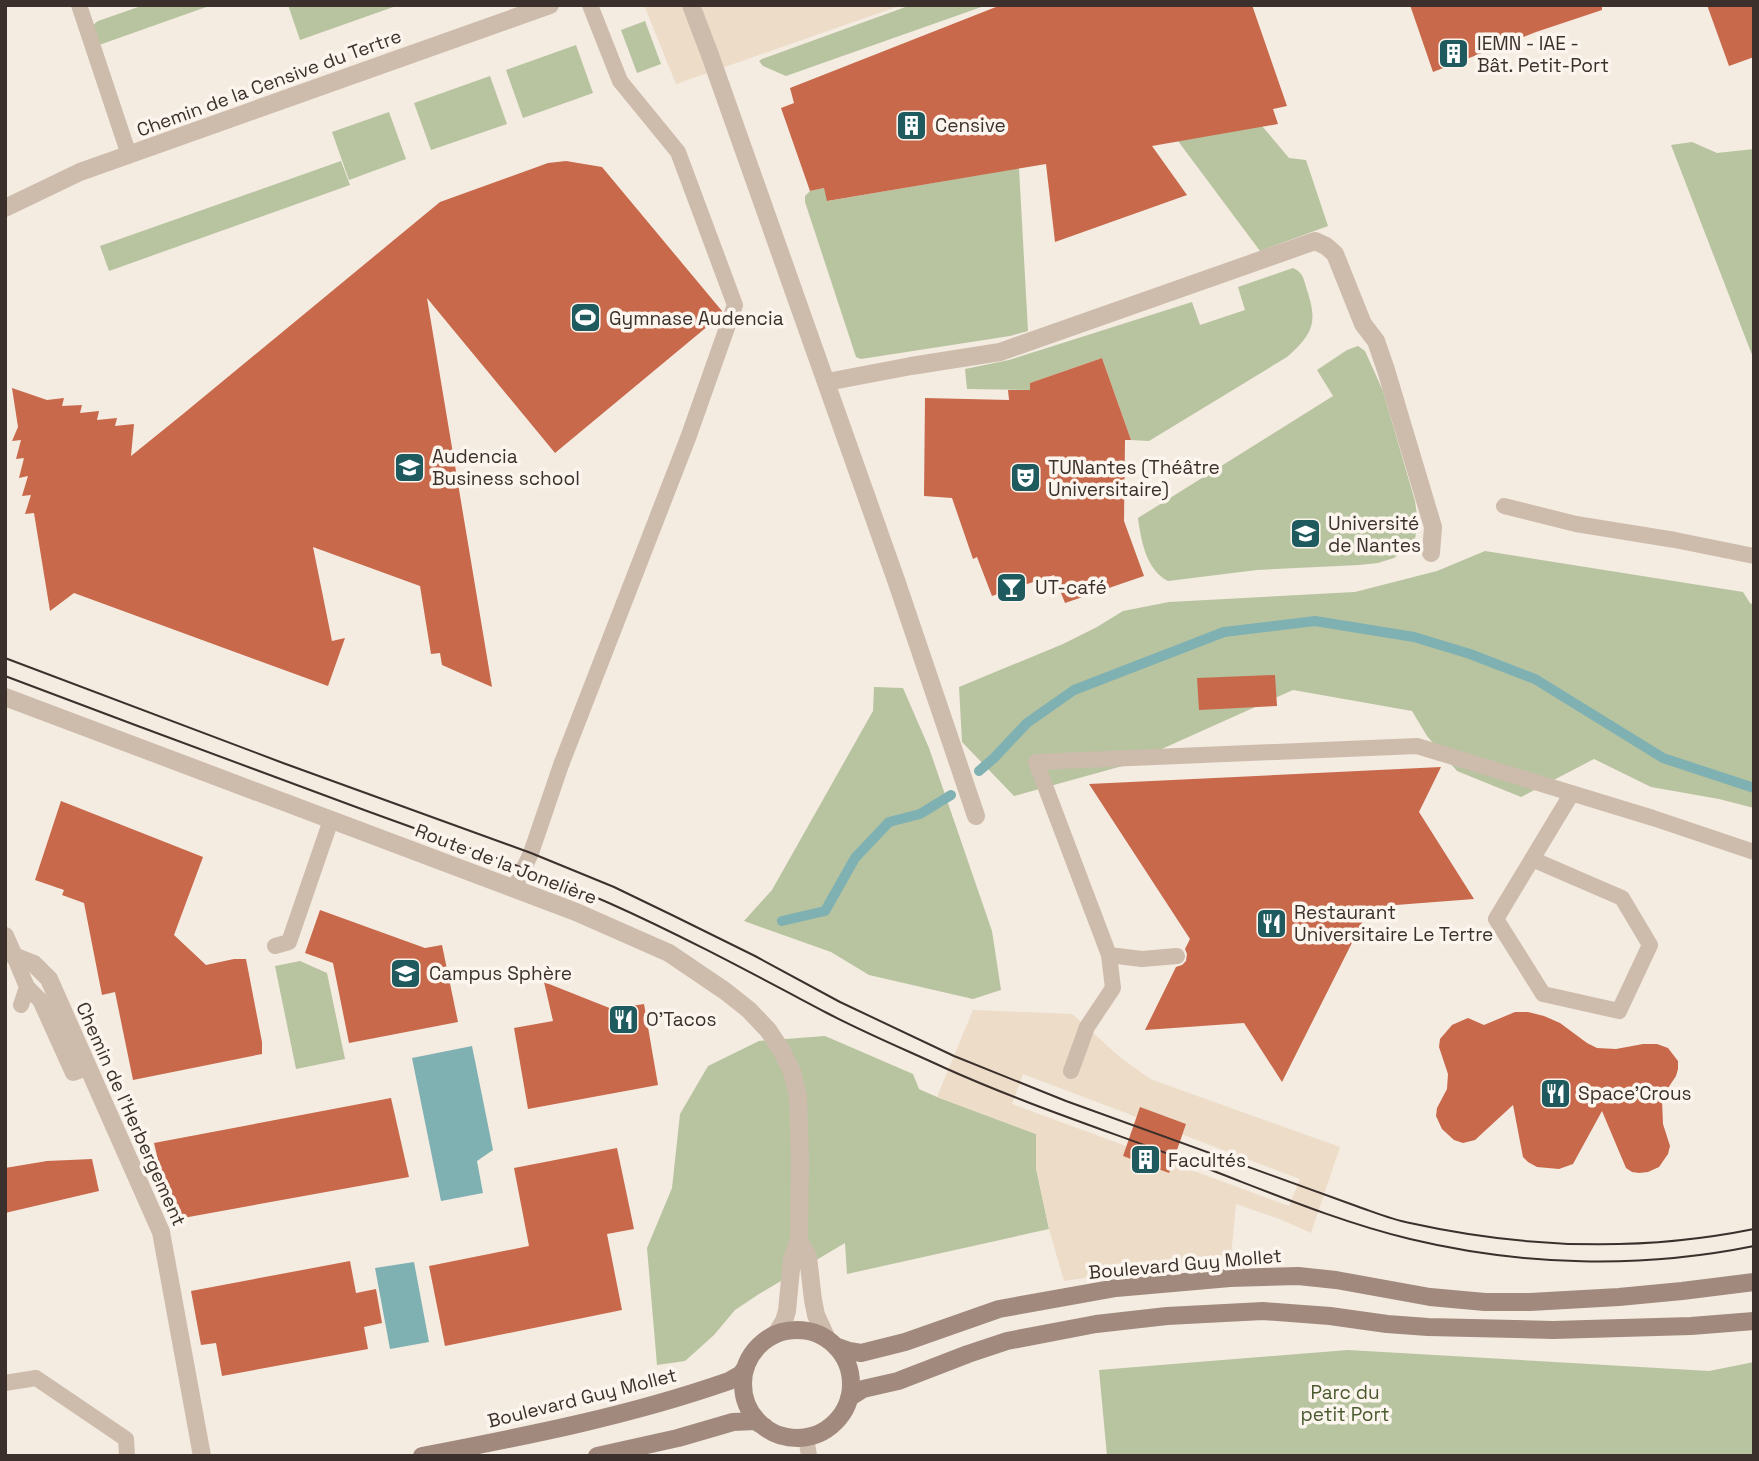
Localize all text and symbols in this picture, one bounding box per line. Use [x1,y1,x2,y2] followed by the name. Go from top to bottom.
[133,23,405,143] street label: Chemin de la Censive du Tertre
[1477,31,1609,78] place label: IEMN - IAE - Bât. Petit-Port
[1437,37,1471,71] building icon: IEMN - IAE - Bât. Petit-Port
[895,108,929,142] building icon: Censive
[935,113,1006,138] place label: Censive
[569,301,603,335] sports icon: Gymnase Audencia
[609,306,784,331] place label: Gymnase Audencia
[432,444,580,491] place label: Audencia Business school
[392,450,426,484] school or university icon: Audencia Business school
[1048,455,1220,502] place label: TUNantes (Théâtre Universitaire)
[1008,461,1042,495] theatre icon: TUNantes (Théâtre Universitaire)
[1328,511,1421,558] place label: Université de Nantes
[1288,517,1322,551] school or university icon: Université de Nantes
[995,570,1029,604] bar icon: UT-café
[1035,575,1107,600] place label: UT-café
[412,818,600,910] street label: Route de la Jonelière
[1294,900,1493,947] place label: Restaurant Universitaire Le Tertre
[1254,906,1288,940] restaurant icon: Restaurant Universitaire Le Tertre
[389,956,423,990] school or university icon: Campus Sphère
[429,961,572,986] place label: Campus Sphère
[70,998,192,1230] street label: Chemin de l'Herbergement
[606,1002,640,1036] restaurant icon: O'Tacos
[646,1007,717,1032] place label: O'Tacos
[1538,1076,1572,1110] restaurant icon: Space'Crous
[1578,1081,1692,1106] place label: Space'Crous
[1128,1143,1162,1177] building icon: Facultés
[1168,1148,1246,1173] place label: Facultés
[1087,1243,1283,1285] street label: Boulevard Guy Mollet
[485,1362,679,1434] street label: Boulevard Guy Mollet
[1301,1380,1389,1427] park label: Parc du petit Port

